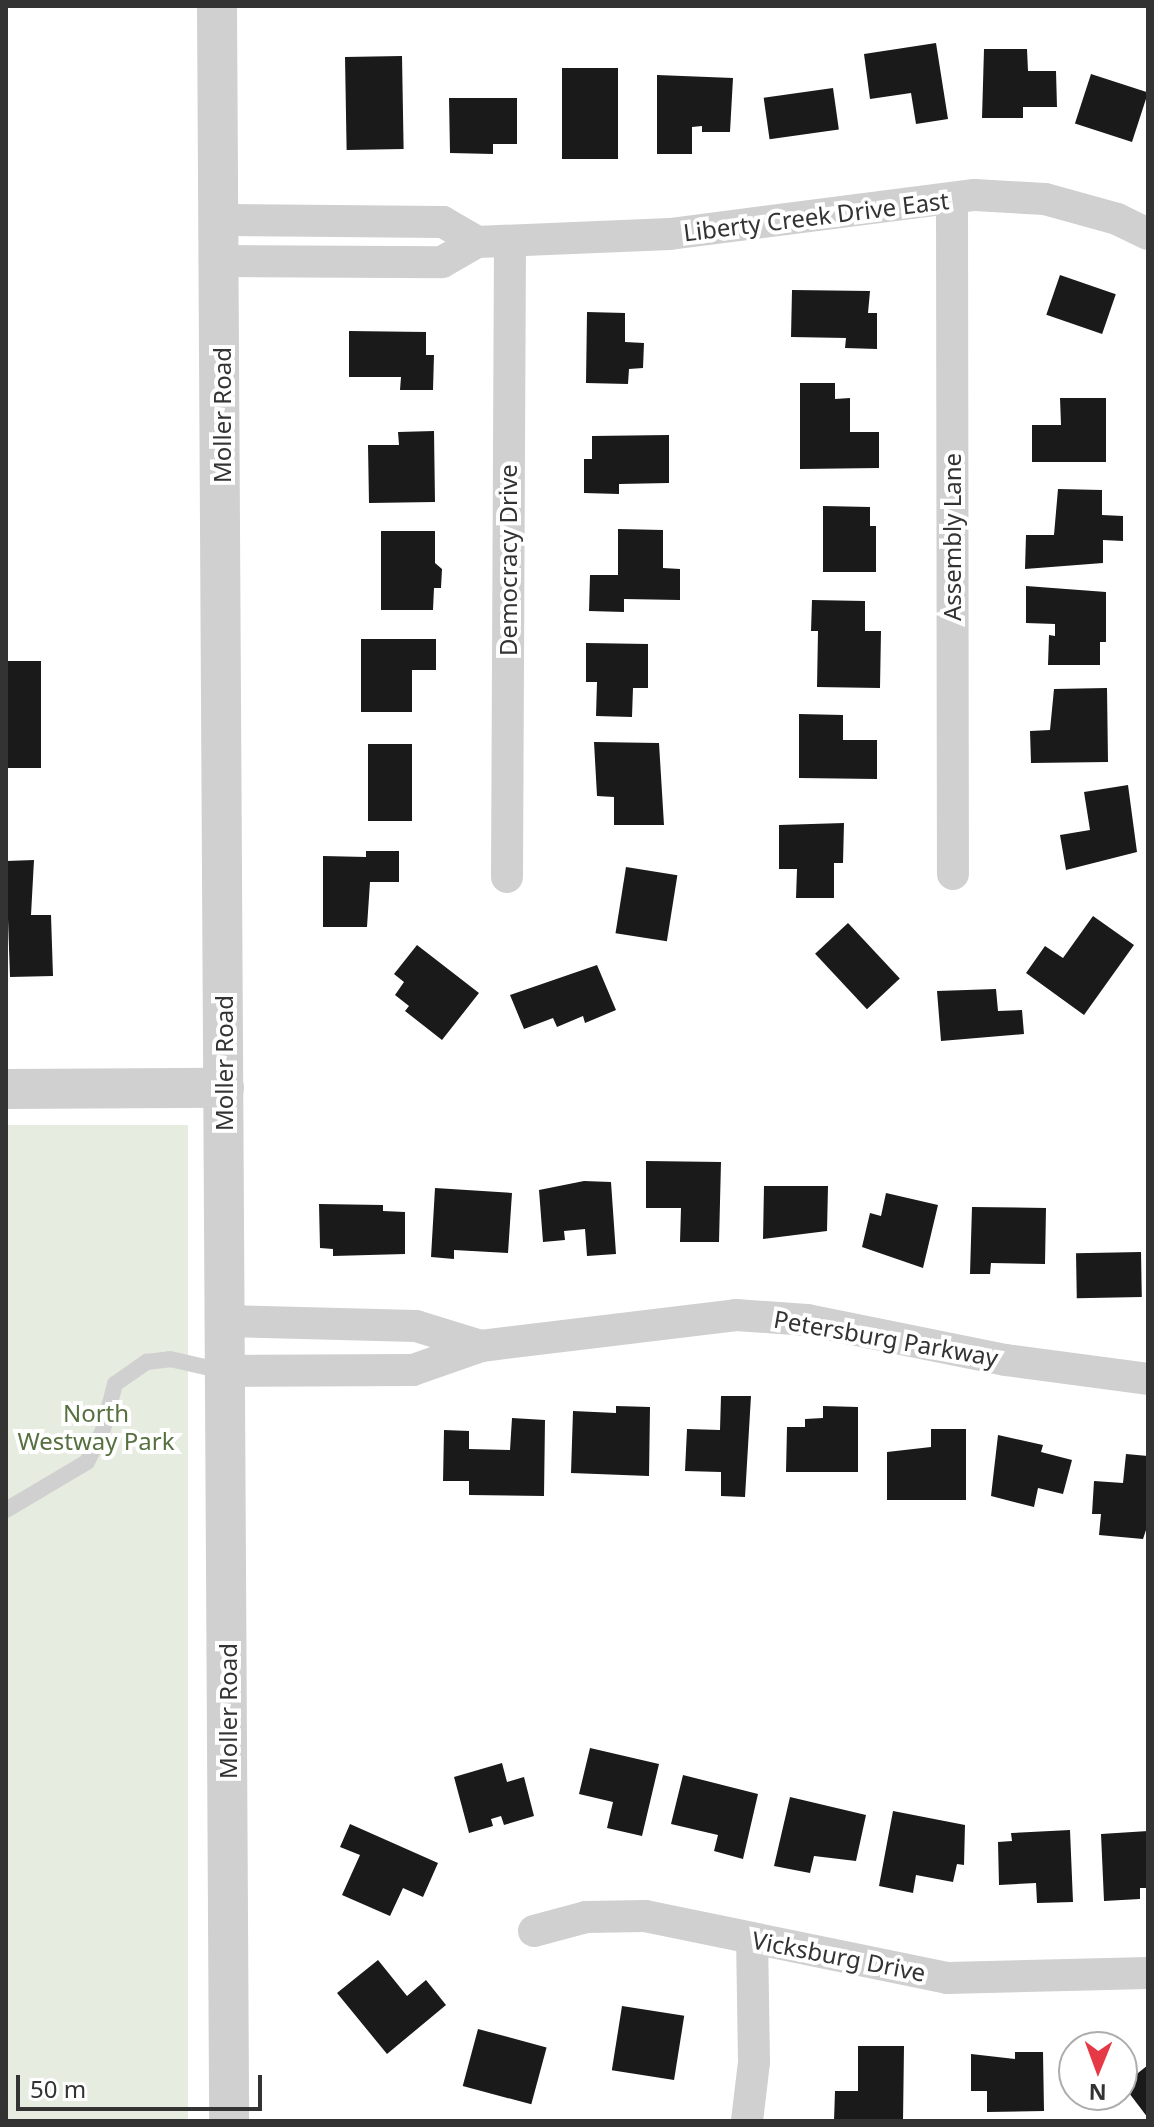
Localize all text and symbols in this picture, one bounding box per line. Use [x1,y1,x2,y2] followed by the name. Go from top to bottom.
[682,185,950,247] street label: Liberty Creek Drive East
[208,347,236,483] street label: Moller Road
[938,453,966,621] street label: Assembly Lane
[494,464,522,656] street label: Democracy Drive
[210,995,238,1131] street label: Moller Road
[772,1304,1000,1372] street label: Petersburg Parkway
[17,1399,175,1455] park label: North Westway Park
[214,1643,242,1779] street label: Moller Road
[750,1925,928,1987] street label: Vicksburg Drive
[1058,2031,1138,2111] north arrow
[20,2059,266,2109] scale bar
[30,2072,86,2105] text: 50 m
[1088,2078,1107,2108] text: N

